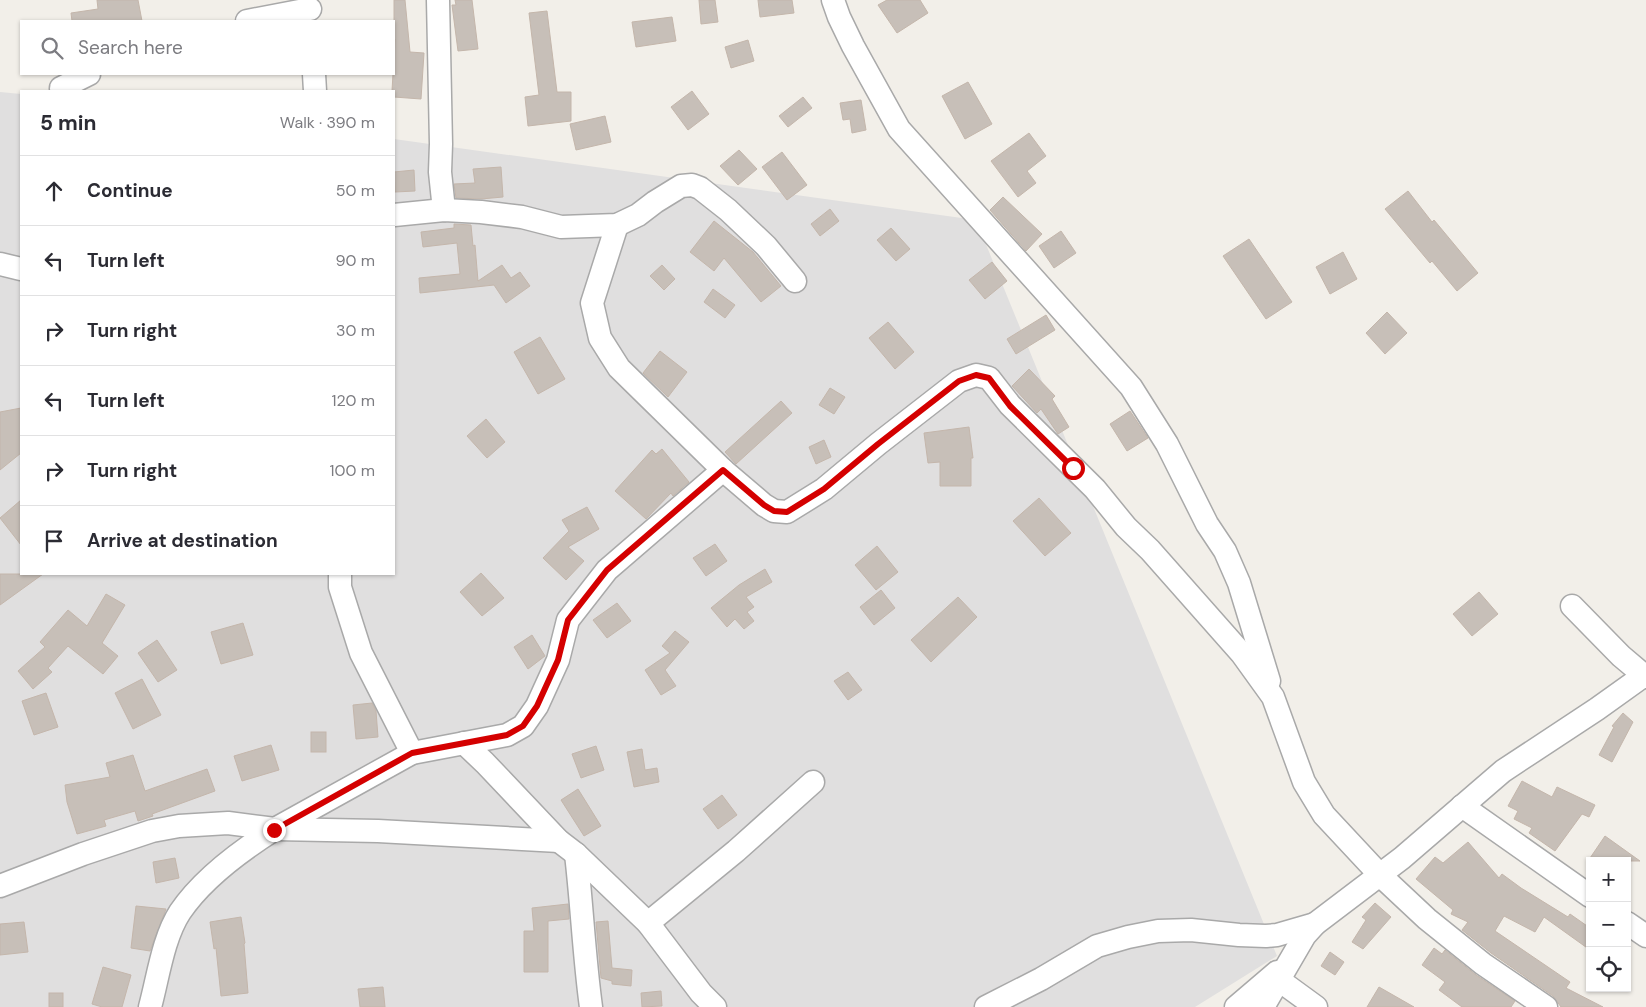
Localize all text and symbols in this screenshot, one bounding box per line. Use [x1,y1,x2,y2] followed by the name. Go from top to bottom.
[20,20,395,75] search box
[38,34,66,62] icon: search
[78,35,183,60] text: Search here
[40,109,96,137] text: 5 min
[280,112,375,133] text: Walk · 390 m
[40,177,68,205] icon: ahead
[87,178,173,203] text: Continue
[336,180,375,201] text: 50 m
[40,247,68,275] icon: left
[87,248,165,273] text: Turn left
[335,250,375,271] text: 90 m
[40,317,68,345] icon: right
[87,318,177,343] text: Turn right
[336,320,375,341] text: 30 m
[40,387,68,415] icon: left
[87,388,165,413] text: Turn left
[331,390,375,411] text: 120 m
[40,457,68,485] icon: right
[1062,457,1085,480] route start
[87,458,177,483] text: Turn right
[330,460,375,481] text: 100 m
[40,527,68,555] icon: arrive
[87,528,278,553] text: Arrive at destination
[263,819,286,842] route end
[1586,857,1631,992] map controls
[1586,857,1631,902] button: +
[1586,902,1631,947] button: −
[1586,947,1631,992] button: locate

